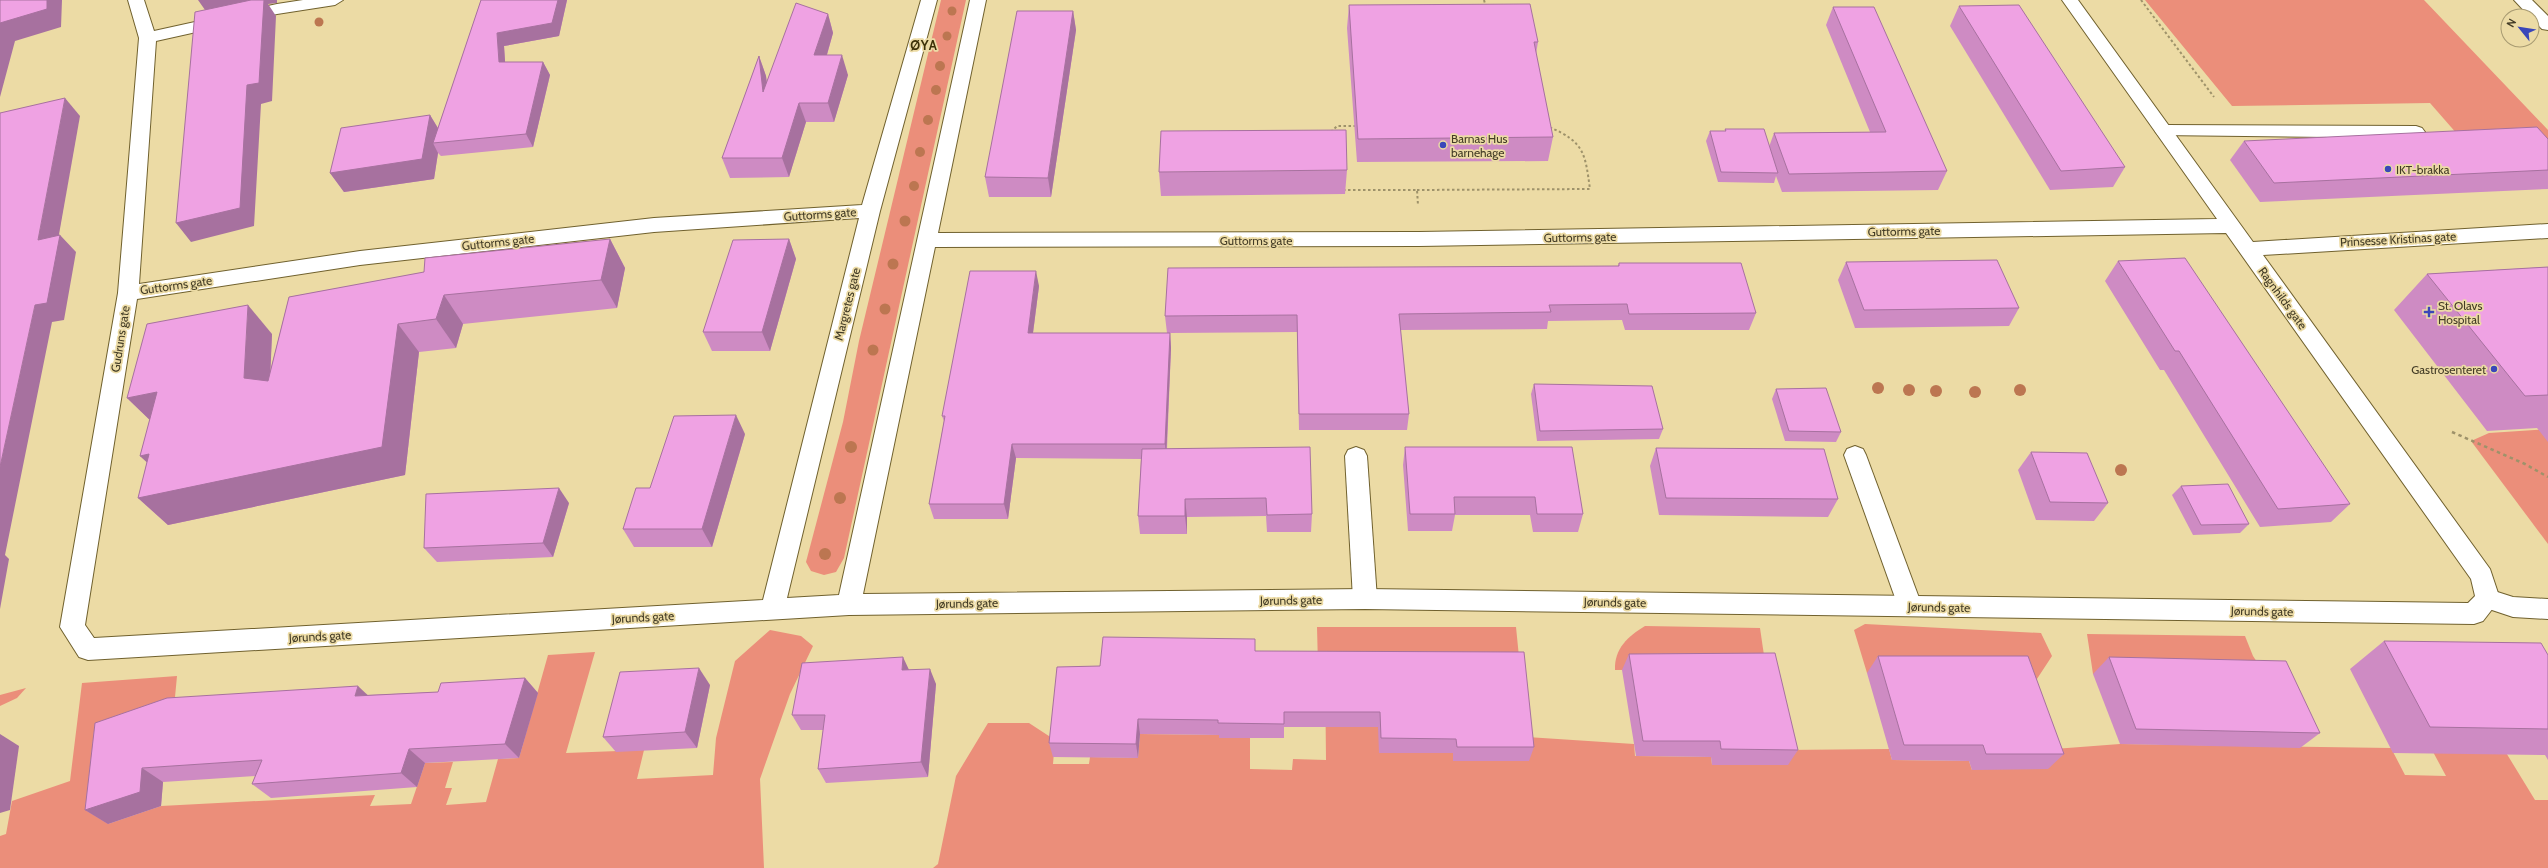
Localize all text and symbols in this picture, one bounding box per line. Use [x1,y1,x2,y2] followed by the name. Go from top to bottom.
[2500,8,2540,48] north arrow
[2503,16,2519,30] text: N
[910,37,938,53] district label: ØYA
[1451,131,1507,160] place label: Barnas Hus barnehage
[1438,140,1448,150] marker: Barnas Hus barnehage
[2396,162,2450,177] place label: IKT-brakka
[2383,164,2393,174] marker: IKT-brakka
[783,204,857,224] street label: Guttorms gate
[1868,223,1940,239] street label: Guttorms gate
[2340,228,2456,250] street label: Prinsesse Kristinas gate
[1544,229,1616,245] street label: Guttorms gate
[461,231,535,253] street label: Guttorms gate
[1220,233,1292,248] street label: Guttorms gate
[2255,264,2311,332] street label: Ragnhilds gate
[831,266,863,342] street label: Margretes gate
[139,273,213,297] street label: Guttorms gate
[2438,298,2482,327] place label: St. Olavs Hospital
[107,305,133,373] street label: Gudruns gate
[2423,306,2435,318] marker: St. Olavs Hospital
[2411,362,2486,377] place label: Gastrosenteret
[2489,364,2499,374] marker: Gastrosenteret
[1259,592,1322,608] street label: Jørunds gate
[1583,594,1646,610] street label: Jørunds gate
[935,595,998,611] street label: Jørunds gate
[1907,599,1970,615] street label: Jørunds gate
[2230,603,2293,619] street label: Jørunds gate
[610,608,675,626] street label: Jørunds gate
[287,627,352,645] street label: Jørunds gate

